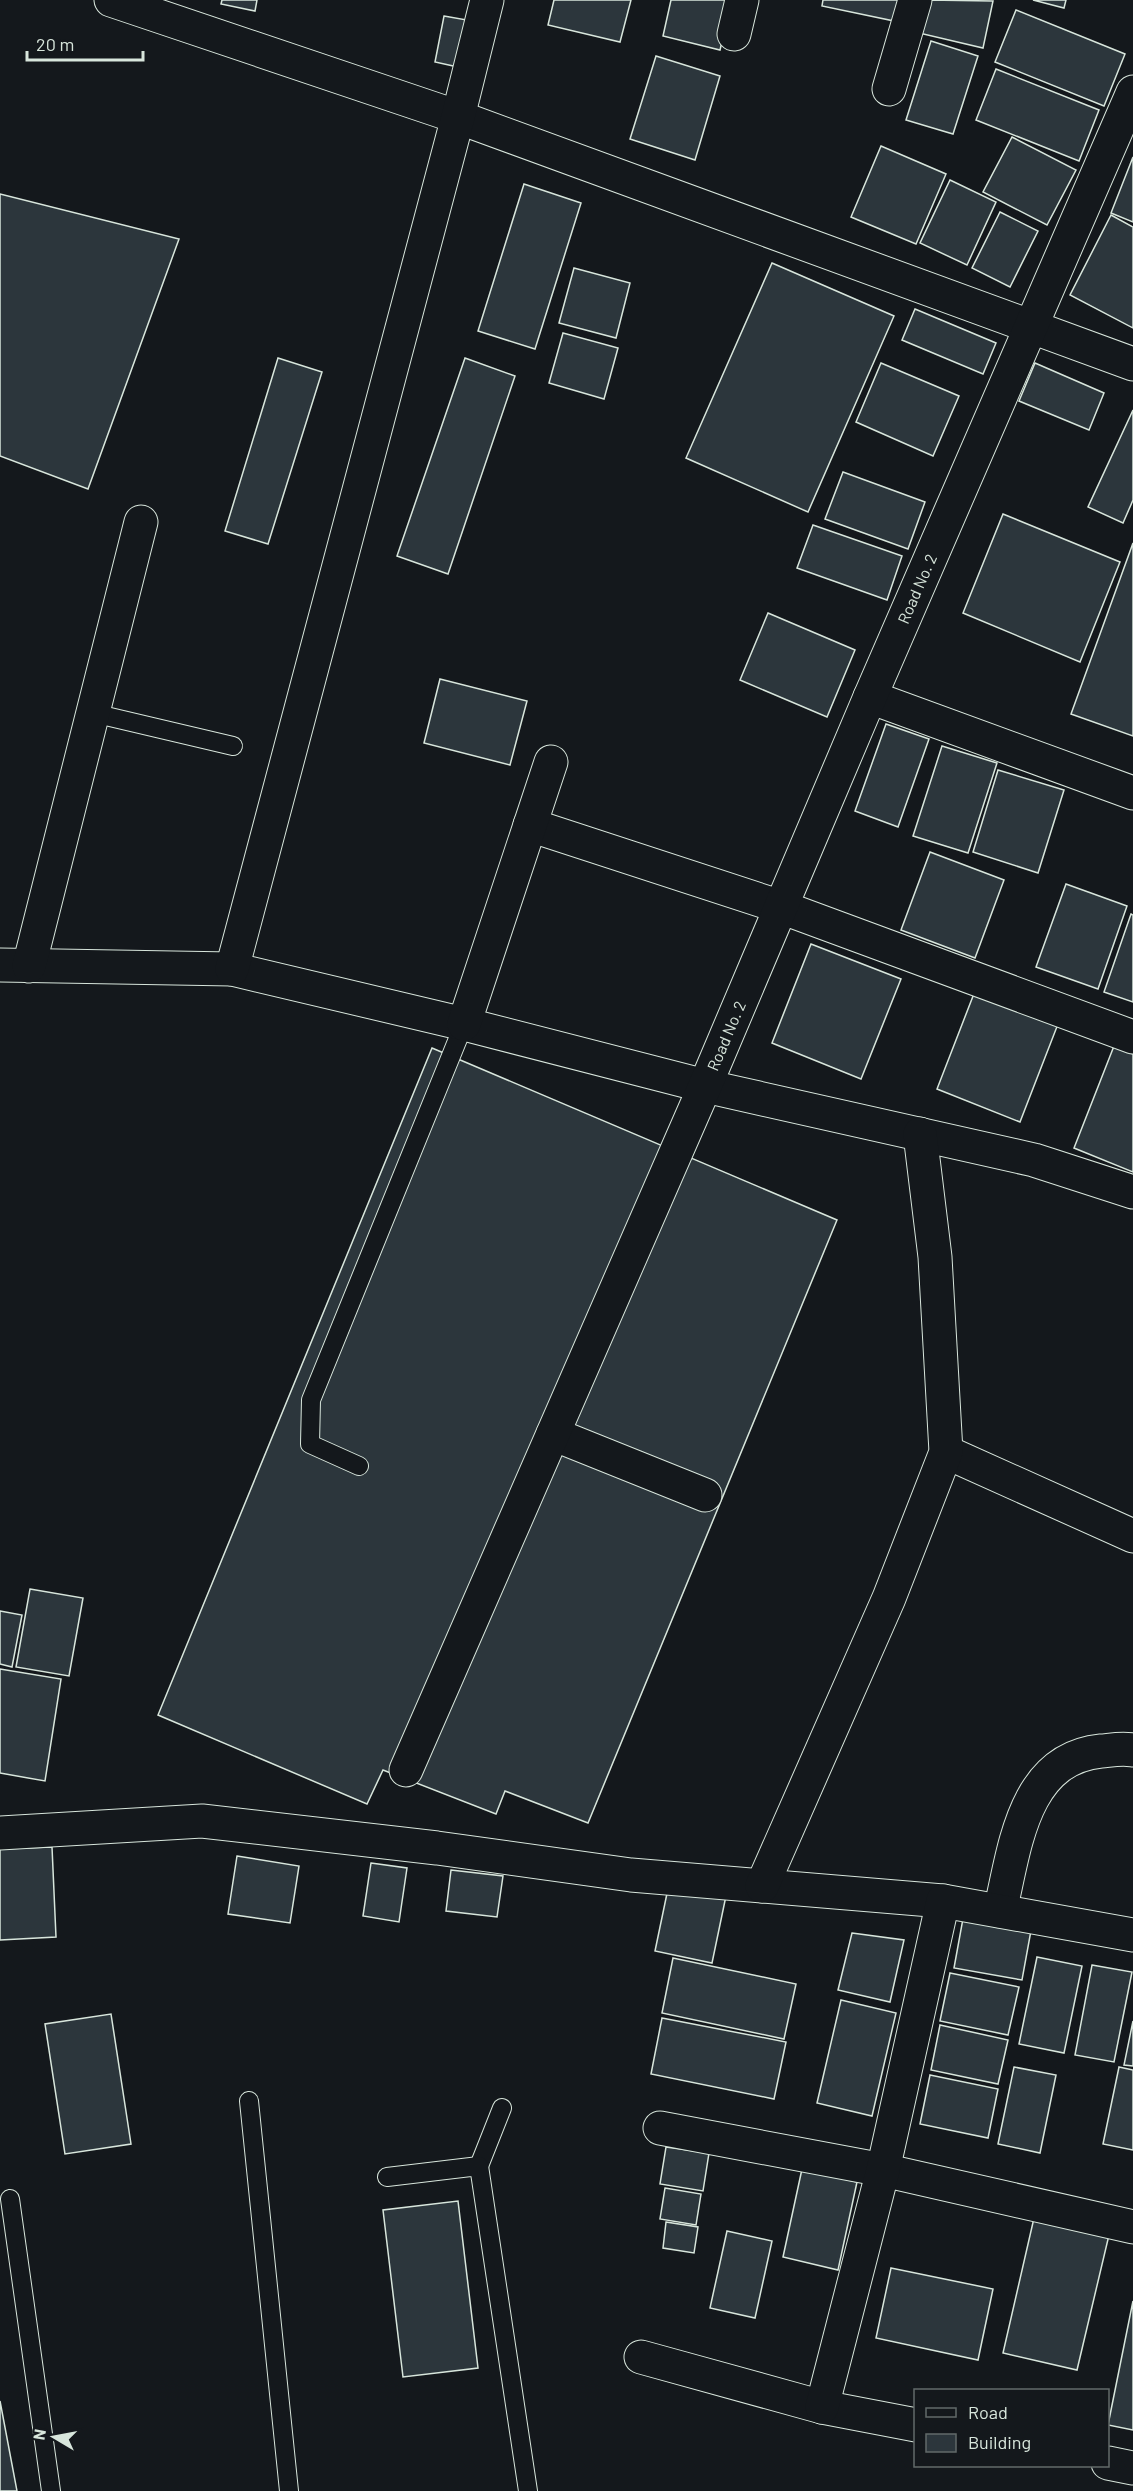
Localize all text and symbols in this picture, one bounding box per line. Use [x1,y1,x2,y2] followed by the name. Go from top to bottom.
[27,24,142,62] scale bar
[36,33,74,55] text: 20 m
[893,551,940,626] street label: Road No. 2
[703,998,749,1074] street label: Road No. 2
[914,2389,1109,2467] legend
[968,2401,1008,2423] text: Road
[24,2407,84,2467] north arrow
[28,2427,49,2441] text: N
[968,2431,1031,2453] text: Building

